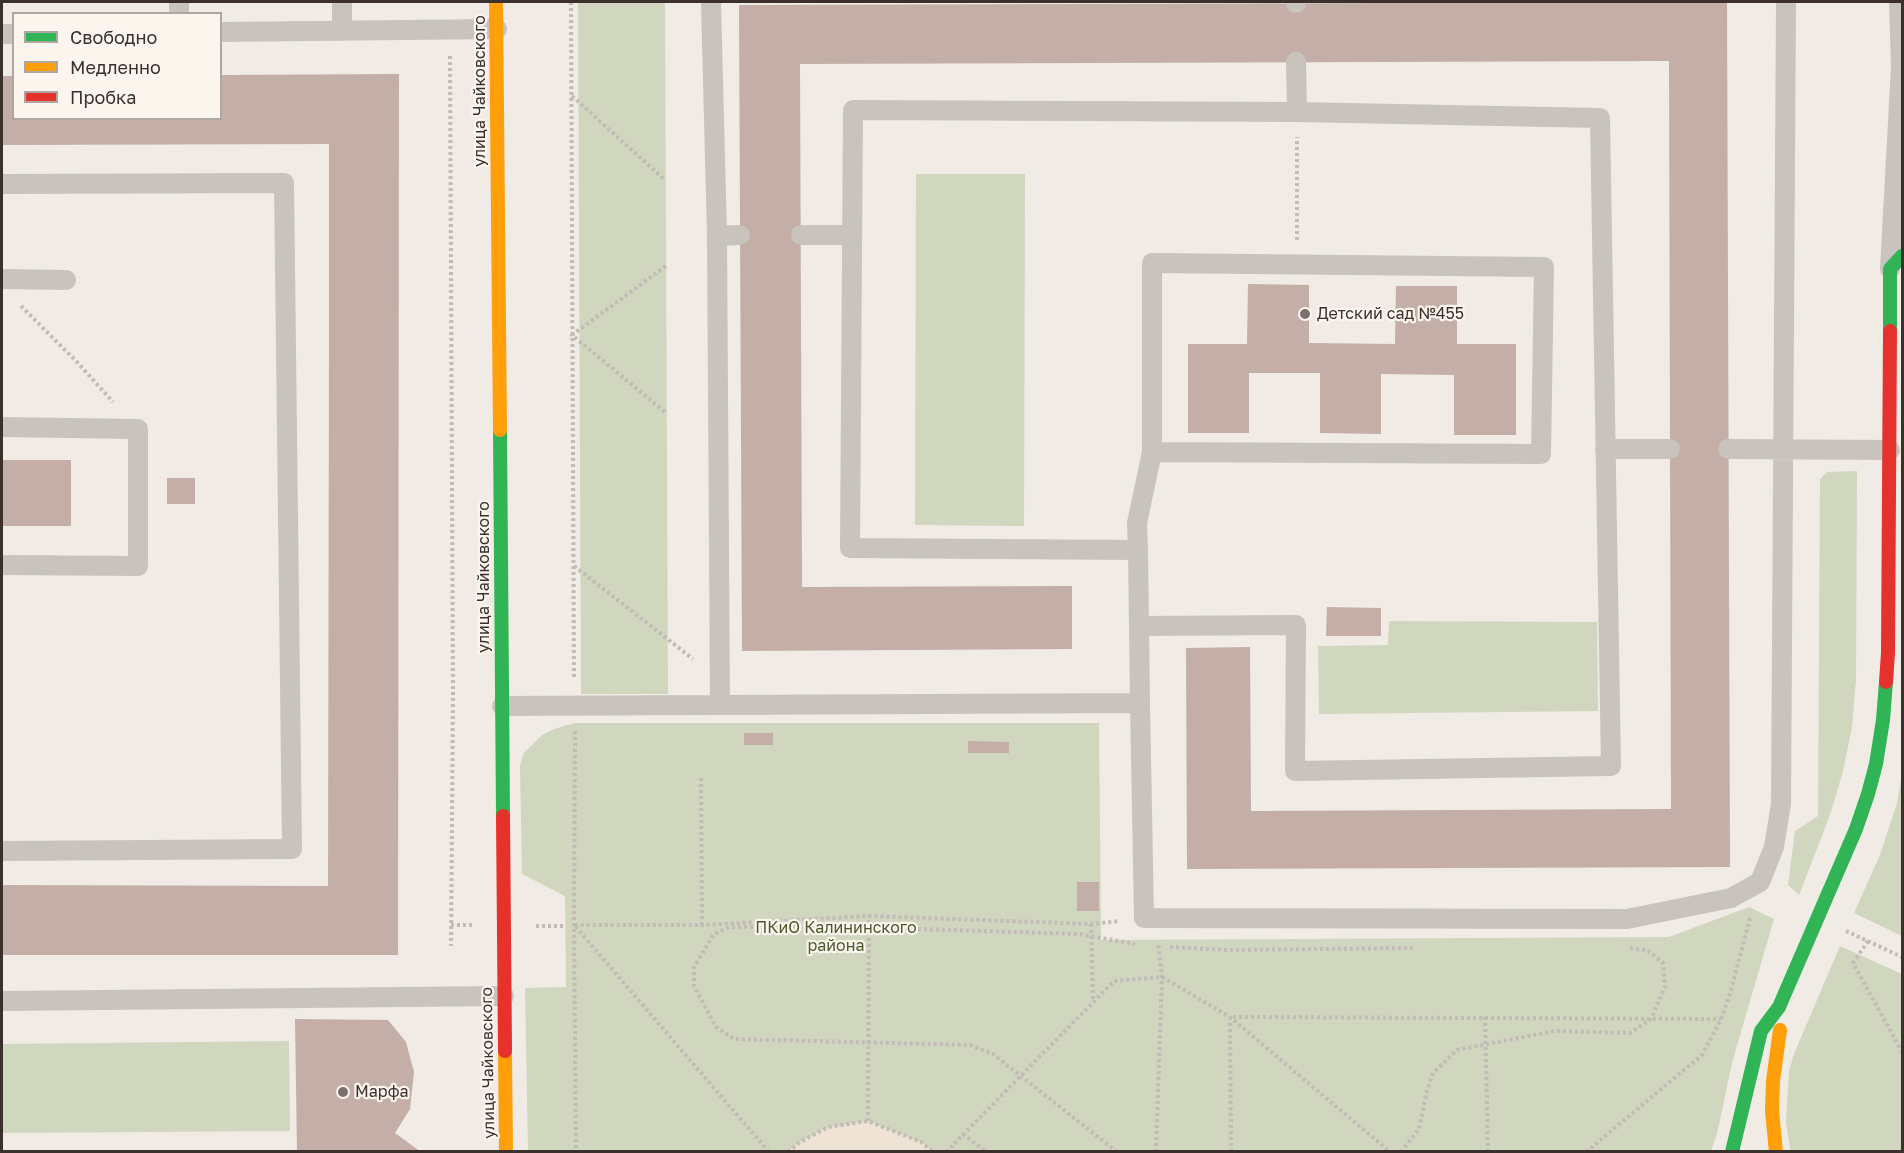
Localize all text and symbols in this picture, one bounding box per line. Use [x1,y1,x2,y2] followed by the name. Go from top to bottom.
[12,12,222,120] legend
[470,15,490,167] street label: улица Чайковского
[70,26,157,48] text: Свободно
[70,56,161,78] text: Медленно
[70,86,136,108] text: Пробка
[1317,304,1464,324] place label: Детский сад №455
[1298,307,1312,321] marker: Детский сад №455
[474,501,494,653] street label: улица Чайковского
[755,918,917,956] park label: ПКиО Калининского района
[477,987,499,1139] street label: улица Чайковского
[355,1082,409,1102] place label: Марфа
[336,1085,350,1099] marker: Марфа

